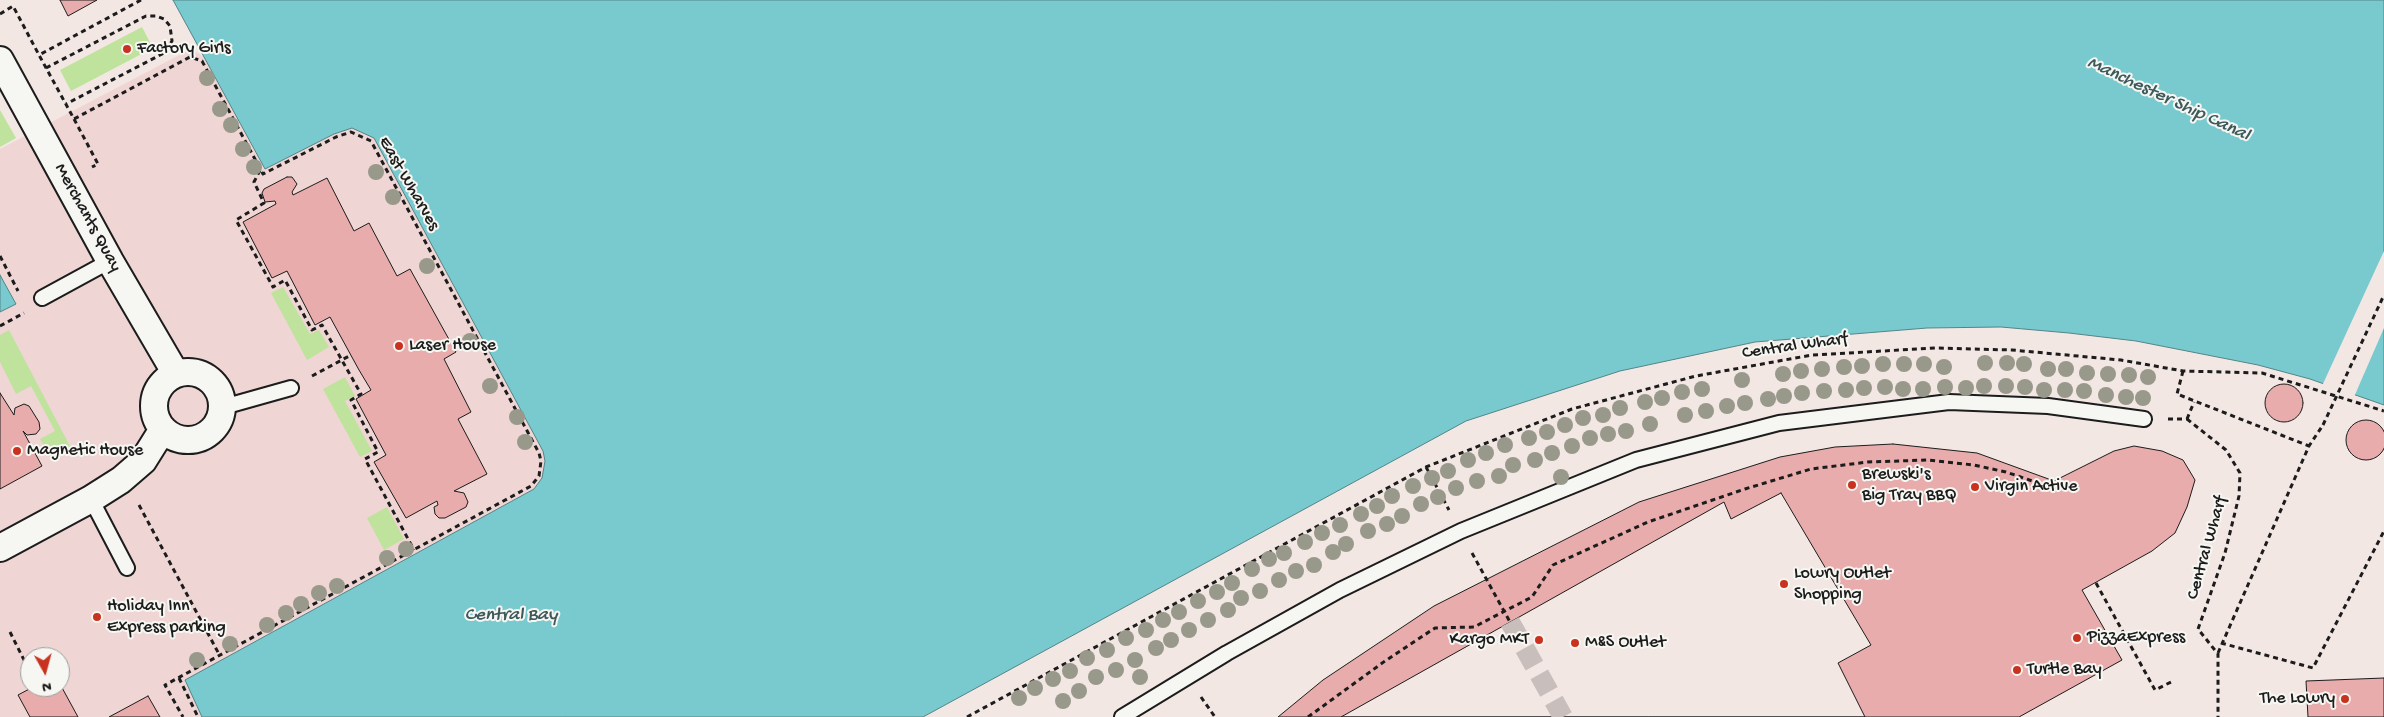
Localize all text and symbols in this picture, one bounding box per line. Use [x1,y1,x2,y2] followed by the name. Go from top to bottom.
[137,38,231,60] place label: Factory Girls
[121,43,133,55] marker: Factory Girls
[2083,52,2253,148] water label: Manchester Ship Canal
[372,133,444,235] street label: East Wharves
[48,160,126,276] street label: Merchants Quay
[1741,329,1849,365] street label: Central Wharf
[409,335,496,357] place label: Laser House
[393,340,405,352] marker: Laser House
[27,440,143,462] place label: Magnetic House
[11,445,23,457] marker: Magnetic House
[1862,464,1957,506] place label: Brewski's Big Tray BBQ
[1985,476,2077,498] place label: Virgin Active
[1846,479,1858,491] marker: Brewski's Big Tray BBQ
[1969,481,1981,493] marker: Virgin Active
[2183,494,2233,602] street label: Central Wharf
[1794,563,1891,606] place label: Lowry Outlet Shopping
[1778,578,1790,590] marker: Lowry Outlet Shopping
[107,596,226,638] place label: Holiday Inn Express parking
[465,605,557,627] water label: Central Bay
[91,611,103,623] marker: Holiday Inn Express parking
[2087,627,2185,649] place label: PizzaExpress
[1450,629,1529,651] place label: Kargo MKT
[1585,632,1666,654] place label: M&S Outlet
[2071,632,2083,644] marker: PizzaExpress
[1533,634,1545,646] marker: Kargo MKT
[1569,637,1581,649] marker: M&S Outlet
[20,647,70,697] north arrow
[2027,659,2102,681] place label: Turtle Bay
[2011,664,2023,676] marker: Turtle Bay
[41,677,52,695] text: N
[2260,688,2335,710] place label: The Lowry
[2339,693,2351,705] marker: The Lowry

